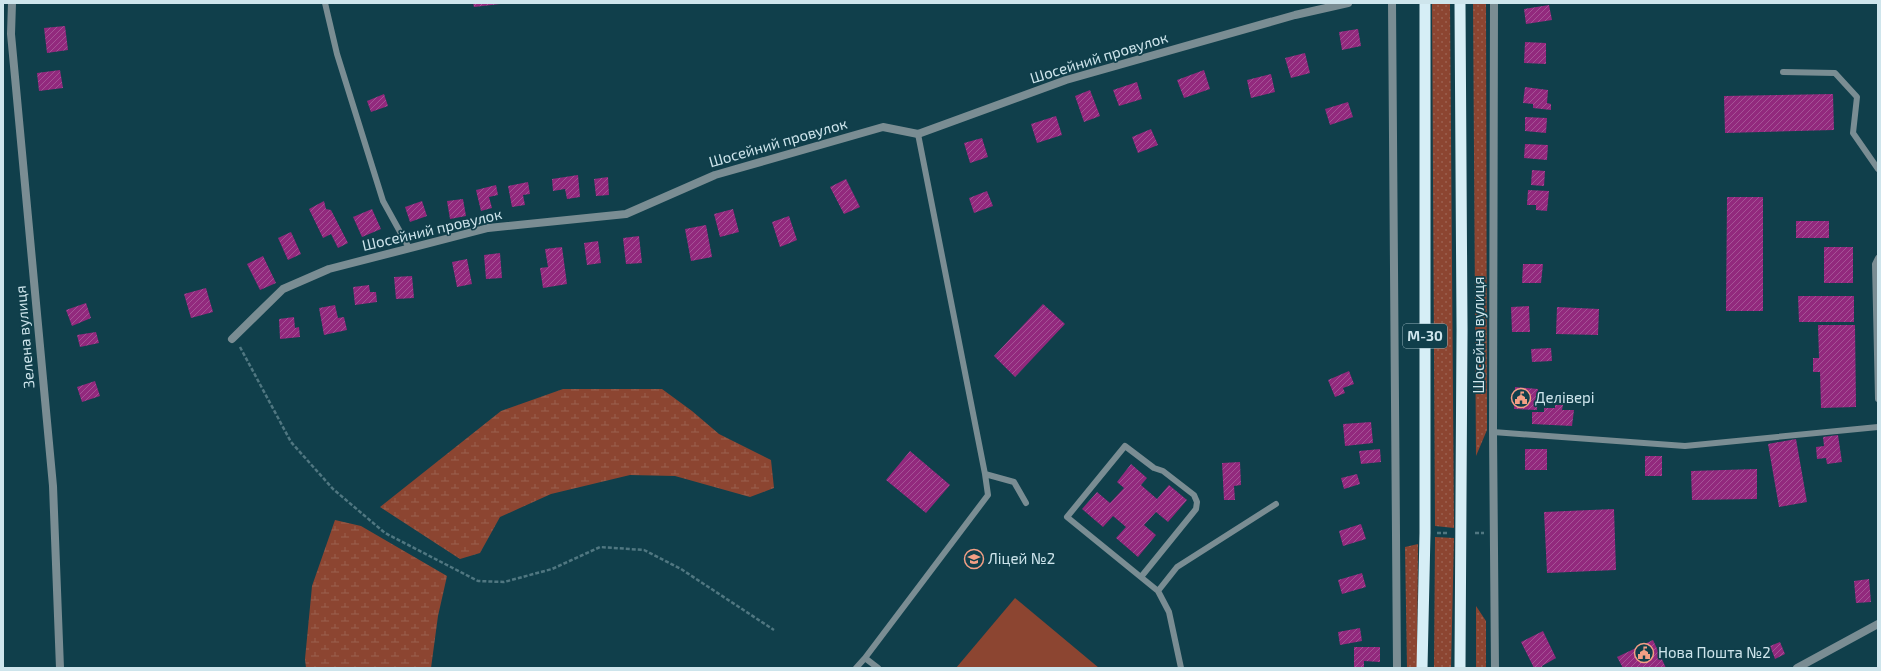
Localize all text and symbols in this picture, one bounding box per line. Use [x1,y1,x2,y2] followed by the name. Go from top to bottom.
[1028,28,1170,88] street label: Шосейний провулок
[707,114,849,171] street label: Шосейний провулок
[360,204,504,255] street label: Шосейний провулок
[1469,276,1488,394] street label: Шосейна вулиця
[11,285,38,389] street label: Зелена вулиця
[1403,324,1447,348] road number: М-30
[1510,387,1532,409] public building icon: Делівері
[1535,388,1595,406] place label: Делівері
[963,548,985,570] school or university icon: Ліцей №2
[988,549,1055,567] place label: Ліцей №2
[1633,642,1655,664] public building icon: Нова Пошта №2
[1658,643,1771,661] place label: Нова Пошта №2

